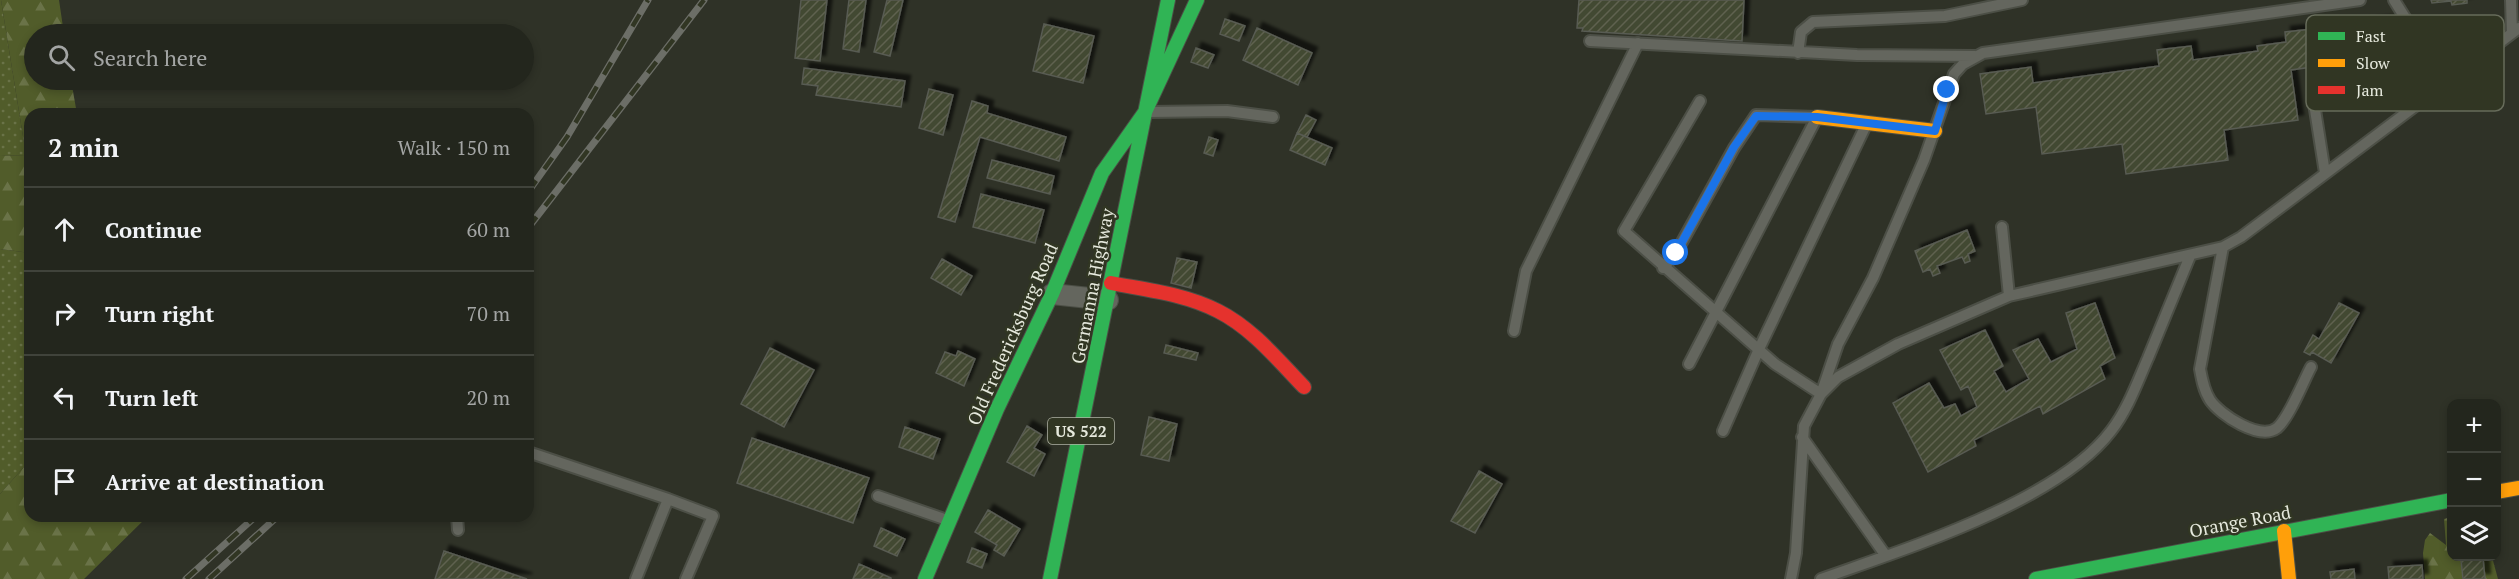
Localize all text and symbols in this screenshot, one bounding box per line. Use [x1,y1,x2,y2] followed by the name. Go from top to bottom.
[2306,15,2504,111] legend
[24,24,534,90] search box
[2356,25,2386,47] text: Fast
[45,41,78,74] icon: search
[93,43,207,72] text: Search here
[2356,52,2390,74] text: Slow
[1933,76,1959,102] route end
[2356,79,2384,101] text: Jam
[48,130,119,164] text: 2 min
[398,134,510,161] text: Walk · 150 m
[1065,205,1119,366] street label: Germanna Highway
[48,213,81,246] icon: ahead
[105,215,202,244] text: Continue
[467,216,510,243] text: 60 m
[961,239,1063,429] street label: Old Fredericksburg Road
[1662,239,1688,265] route start
[48,297,81,330] icon: right
[105,299,214,328] text: Turn right
[467,300,510,327] text: 70 m
[48,381,81,414] icon: left
[105,383,198,412] text: Turn left
[467,384,510,411] text: 20 m
[2447,399,2501,561] map controls
[2447,399,2501,453] button: +
[1048,418,1114,444] road number: US 522
[2447,453,2501,507] button: −
[48,465,81,498] icon: arrive
[105,467,324,496] text: Arrive at destination
[2187,499,2293,543] street label: Orange Road
[2447,507,2501,561] button: layers

